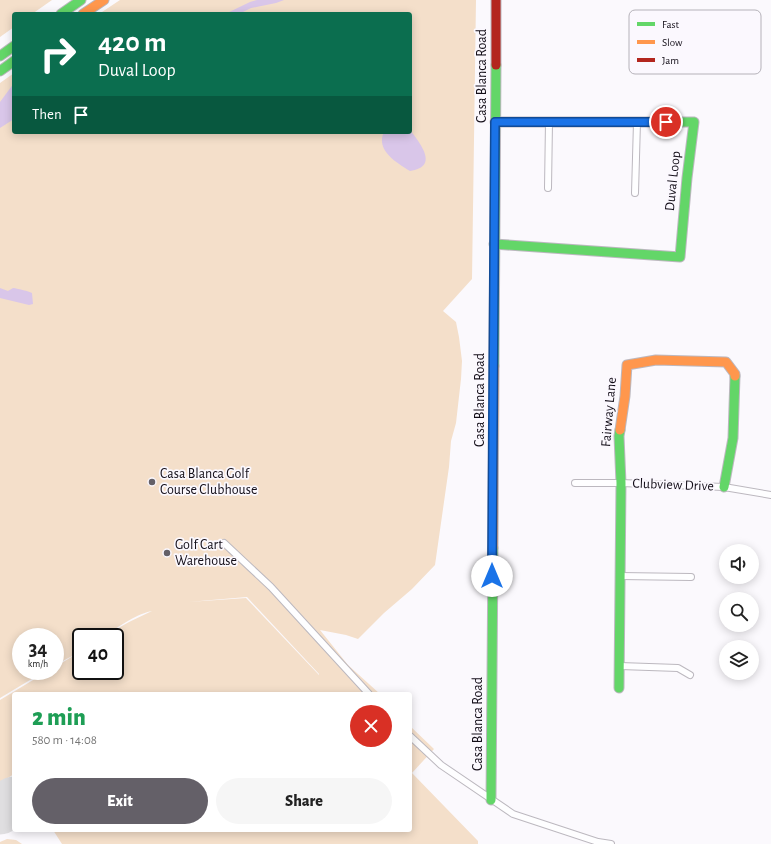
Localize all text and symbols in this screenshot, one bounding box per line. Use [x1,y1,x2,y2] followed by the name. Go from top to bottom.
[629,10,761,74] legend
[662,19,680,30] text: Fast
[32,28,84,80] icon: right
[98,29,167,57] text: 420 m
[475,29,489,123] street label: Casa Blanca Road
[662,37,683,48] text: Slow
[662,55,679,66] text: Jam
[98,62,176,80] text: Duval Loop
[70,104,92,126] icon: arrive
[649,105,683,139] pin
[32,107,62,122] text: Then
[655,111,677,133] icon: arrive
[663,150,683,212] street label: Duval Loop
[473,353,487,447] street label: Casa Blanca Road
[599,377,619,447] street label: Fairway Lane
[160,467,257,497] place label: Casa Blanca Golf Course Clubhouse
[147,477,157,487] marker: Casa Blanca Golf Course Clubhouse
[632,477,714,493] street label: Clubview Drive
[175,538,237,568] place label: Golf Cart Warehouse
[719,544,759,680] map controls
[719,544,759,584] button: sound
[162,548,172,558] marker: Golf Cart Warehouse
[471,555,513,597] position arrow
[719,592,759,632] button: search
[72,628,124,680] speed limit sign: 40
[29,639,47,659] text: 34
[719,640,759,680] button: layers
[28,659,48,669] text: km/h
[471,677,485,771] street label: Casa Blanca Road
[350,705,392,747] button: close
[32,706,86,730] text: 2 min
[32,734,97,747] text: 580 m · 14:08
[32,778,208,824] button: Exit
[216,778,392,824] button: Share

